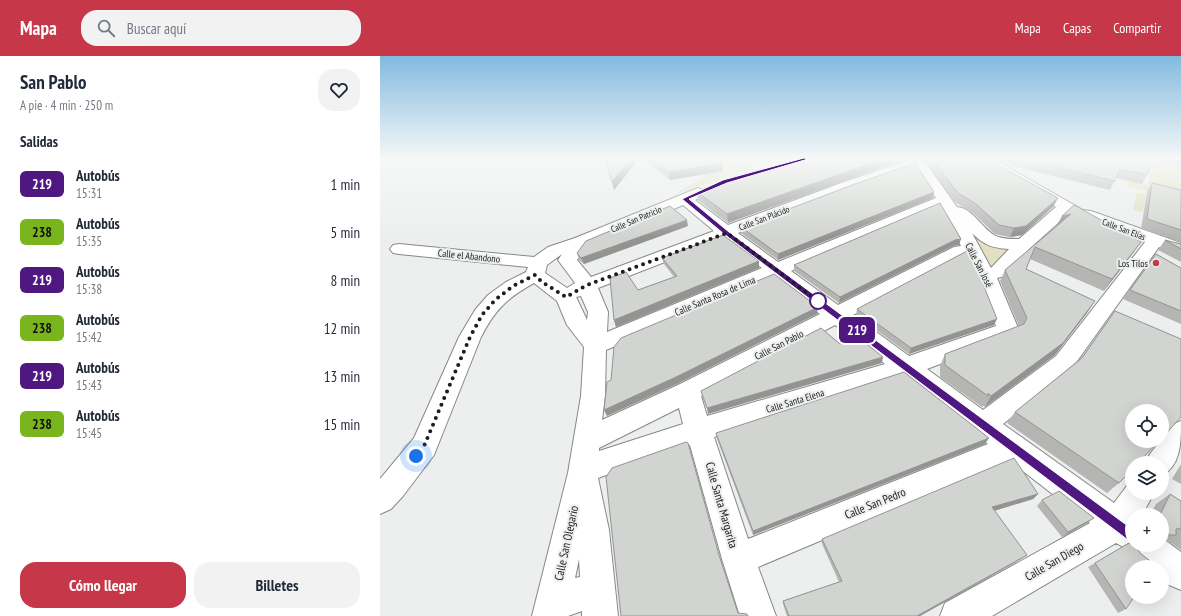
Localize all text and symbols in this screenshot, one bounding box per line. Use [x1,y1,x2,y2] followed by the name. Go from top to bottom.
[81,10,361,46] search box
[20,16,57,40] text: Mapa
[95,17,117,39] icon: search
[127,19,186,38] text: Buscar aquí
[1015,19,1041,37] text: Mapa
[1063,19,1091,37] text: Capas
[1113,19,1161,37] text: Compartir
[318,69,360,111] button: heart
[20,70,87,94] text: San Pablo
[20,97,113,114] text: A pie · 4 min · 250 m
[20,132,58,151] text: Salidas
[76,166,120,185] text: Autobús
[32,175,52,193] text: 219
[330,175,360,194] text: 1 min
[76,185,102,202] text: 15:31
[609,203,663,235] street label: Calle San Patricio
[737,203,791,233] street label: Calle San Plácido
[76,214,120,233] text: Autobús
[1101,216,1147,242] street label: Calle San Elías
[32,223,52,241] text: 238
[330,223,360,242] text: 5 min
[76,233,102,250] text: 15:35
[962,240,996,290] street label: Calle San José
[437,246,501,266] street label: Calle el Abandono
[1118,257,1149,270] place label: Los Tilos
[1151,258,1161,268] marker: Los Tilos
[76,262,120,281] text: Autobús
[32,271,52,289] text: 219
[330,271,360,290] text: 8 min
[673,273,757,319] street label: Calle Santa Rosa de Lima
[76,281,102,298] text: 15:38
[809,292,827,310] unlabelled marker
[76,310,120,329] text: Autobús
[834,317,880,343] line badge: 219
[32,319,52,337] text: 238
[324,319,360,338] text: 12 min
[847,321,867,339] text: 219
[752,327,806,363] street label: Calle San Pablo
[76,329,102,346] text: 15:42
[76,358,120,377] text: Autobús
[32,367,52,385] text: 219
[324,367,360,386] text: 13 min
[76,377,102,394] text: 15:43
[764,386,826,416] street label: Calle Santa Elena
[1125,404,1169,604] map controls
[1125,404,1169,448] button: locate
[76,406,120,425] text: Autobús
[32,415,52,433] text: 238
[324,415,360,434] text: 15 min
[76,425,102,442] text: 15:45
[406,446,426,466] your location
[1125,456,1169,500] button: layers
[703,460,742,550] street label: Calle Santa Margarita
[842,484,908,522] street label: Calle San Pedro
[551,504,581,582] street label: Calle San Olegario
[1125,508,1169,552] button: +
[1022,538,1086,584] street label: Calle San Diego
[1125,560,1169,604] button: −
[20,562,186,608] button: Cómo llegar
[194,562,360,608] button: Billetes

